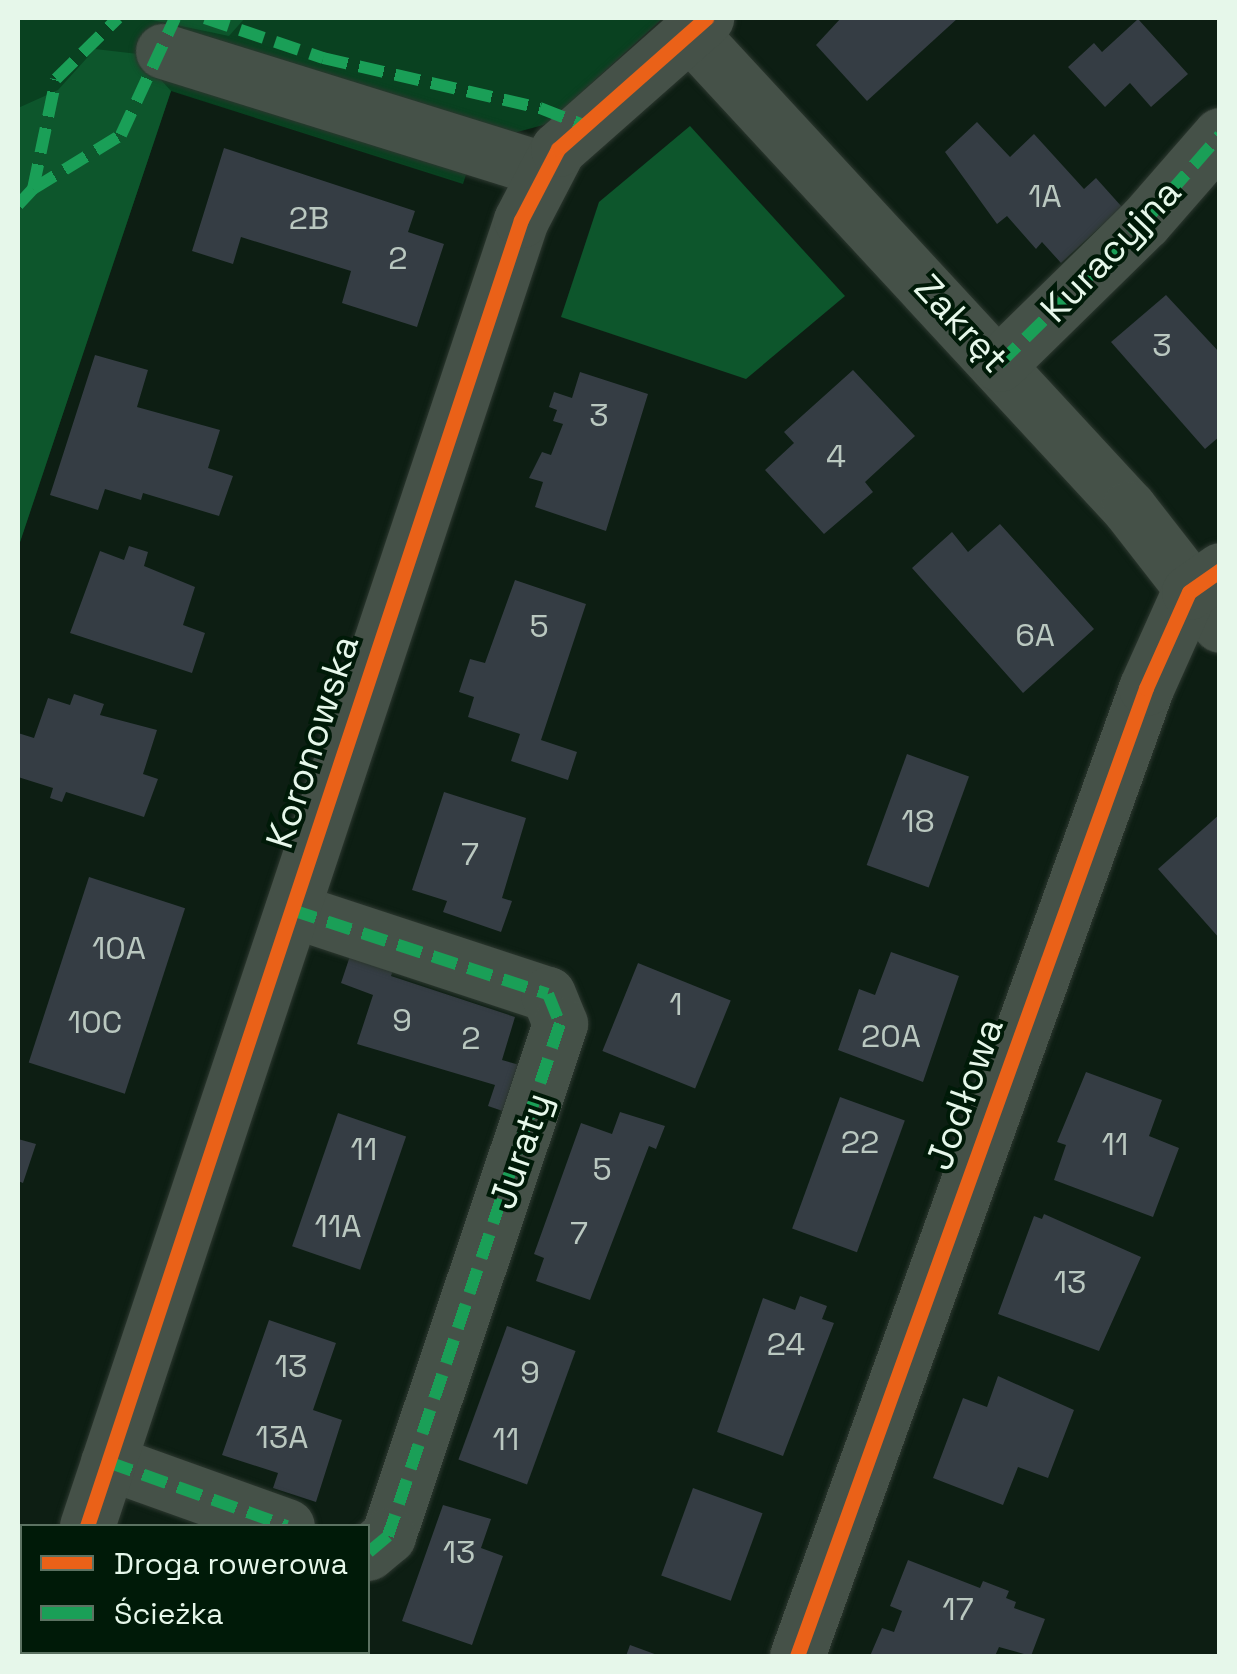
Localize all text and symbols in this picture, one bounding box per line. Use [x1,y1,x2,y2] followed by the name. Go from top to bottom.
[1032,170,1190,332] street label: Kuracyjna
[1028,177,1062,215] house number: 1A
[289,199,329,237] house number: 2B
[388,239,408,277] house number: 2
[904,266,1018,382] street label: Zakręt
[1152,326,1172,364] house number: 3
[589,396,609,434] house number: 3
[826,437,846,475] house number: 4
[529,607,549,645] house number: 5
[1015,616,1055,654] house number: 6A
[257,630,369,854] street label: Koronowska
[901,802,935,840] house number: 18
[461,835,479,873] house number: 7
[92,929,146,967] house number: 10A
[669,985,683,1023] house number: 1
[392,1001,412,1039] house number: 9
[68,1003,122,1041] house number: 10C
[916,1012,1014,1176] street label: Jodłowa
[861,1017,921,1055] house number: 20A
[461,1019,481,1057] house number: 2
[480,1087,562,1215] street label: Juraty
[841,1123,879,1161] house number: 22
[1102,1125,1128,1163] house number: 11
[351,1130,377,1168] house number: 11
[592,1150,612,1188] house number: 5
[315,1207,361,1245] house number: 11A
[570,1214,588,1252] house number: 7
[1054,1263,1086,1301] house number: 13
[767,1325,805,1363] house number: 24
[275,1347,307,1385] house number: 13
[520,1353,540,1391] house number: 9
[256,1418,308,1456] house number: 13A
[493,1420,519,1458] house number: 11
[20,1524,370,1654] legend
[443,1533,475,1571] house number: 13
[114,1544,348,1583] text: Droga rowerowa
[942,1590,974,1628] house number: 17
[114,1594,224,1633] text: Ścieżka

